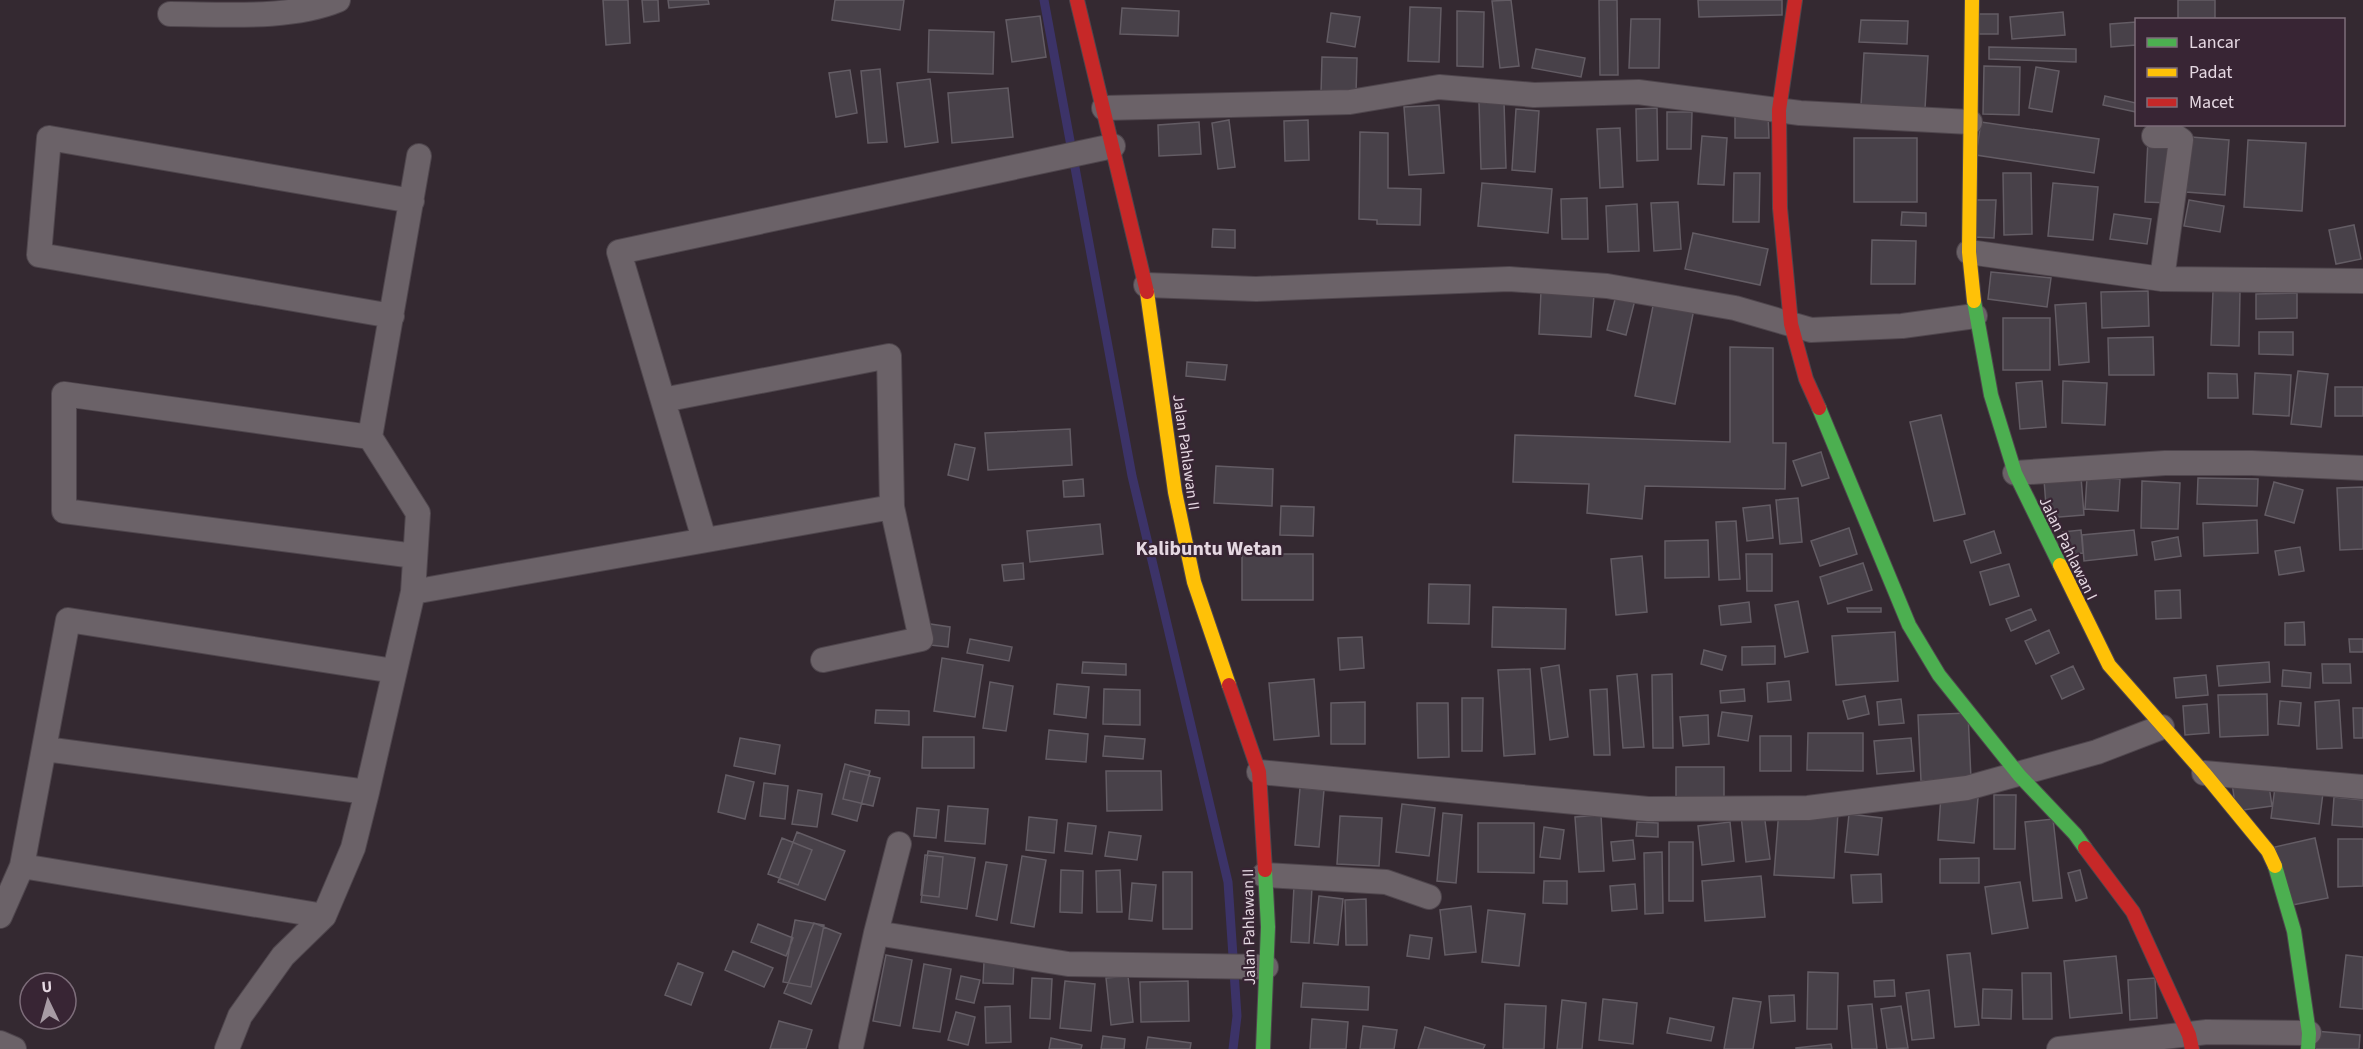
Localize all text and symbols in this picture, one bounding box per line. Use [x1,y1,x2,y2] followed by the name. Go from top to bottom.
[2135,18,2345,126] legend
[2189,30,2241,55] text: Lancar
[2189,60,2232,85] text: Padat
[2189,90,2234,115] text: Macet
[1167,393,1205,512] street label: Jalan Pahlawan II
[2034,493,2103,604] street label: Jalan Pahlawan I
[1136,535,1283,563] district label: Kalibuntu Wetan
[1237,868,1261,986] street label: Jalan Pahlawan II
[18,971,78,1031] north arrow
[41,976,53,998] text: U

